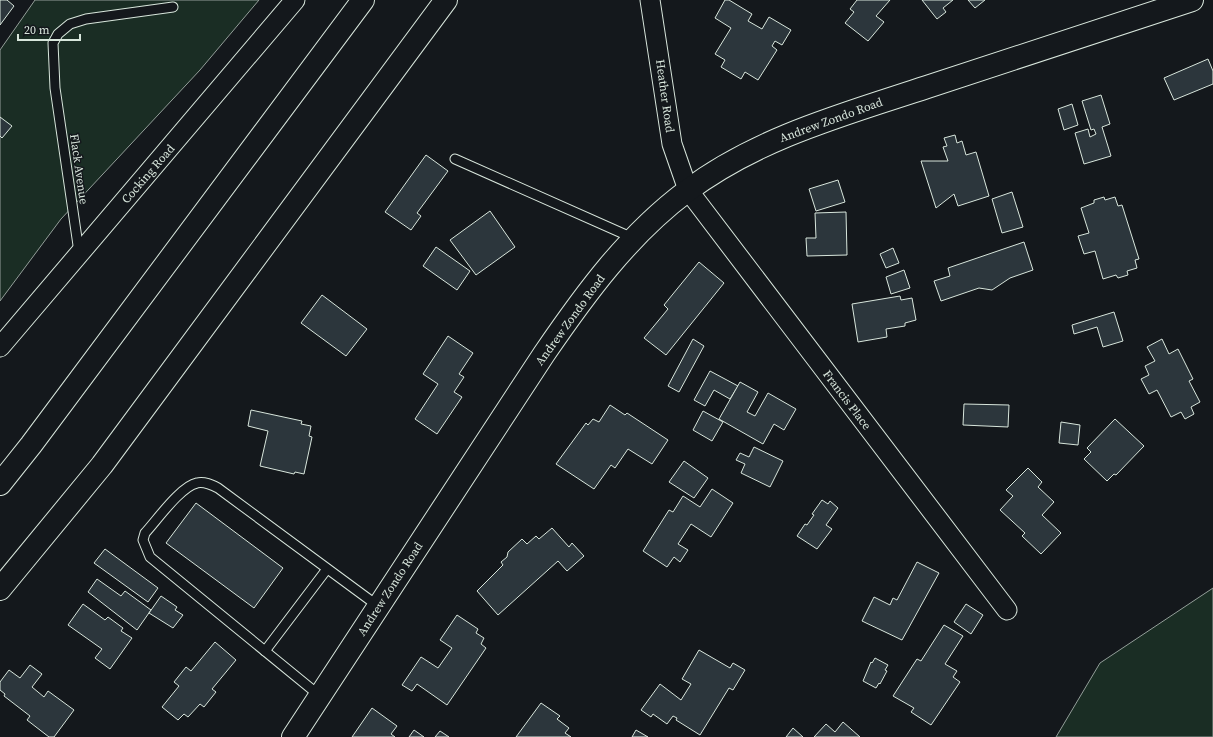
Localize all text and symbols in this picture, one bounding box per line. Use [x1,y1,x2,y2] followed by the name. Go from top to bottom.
[18,16,80,42] scale bar
[24,22,50,38] text: 20 m
[652,58,678,134] street label: Heather Road
[777,94,885,146] street label: Andrew Zondo Road
[66,133,92,205] street label: Flack Avenue
[118,141,178,207] street label: Cocking Road
[532,271,609,369] street label: Andrew Zondo Road
[819,367,875,433] street label: Francis Place
[354,539,426,639] street label: Andrew Zondo Road

